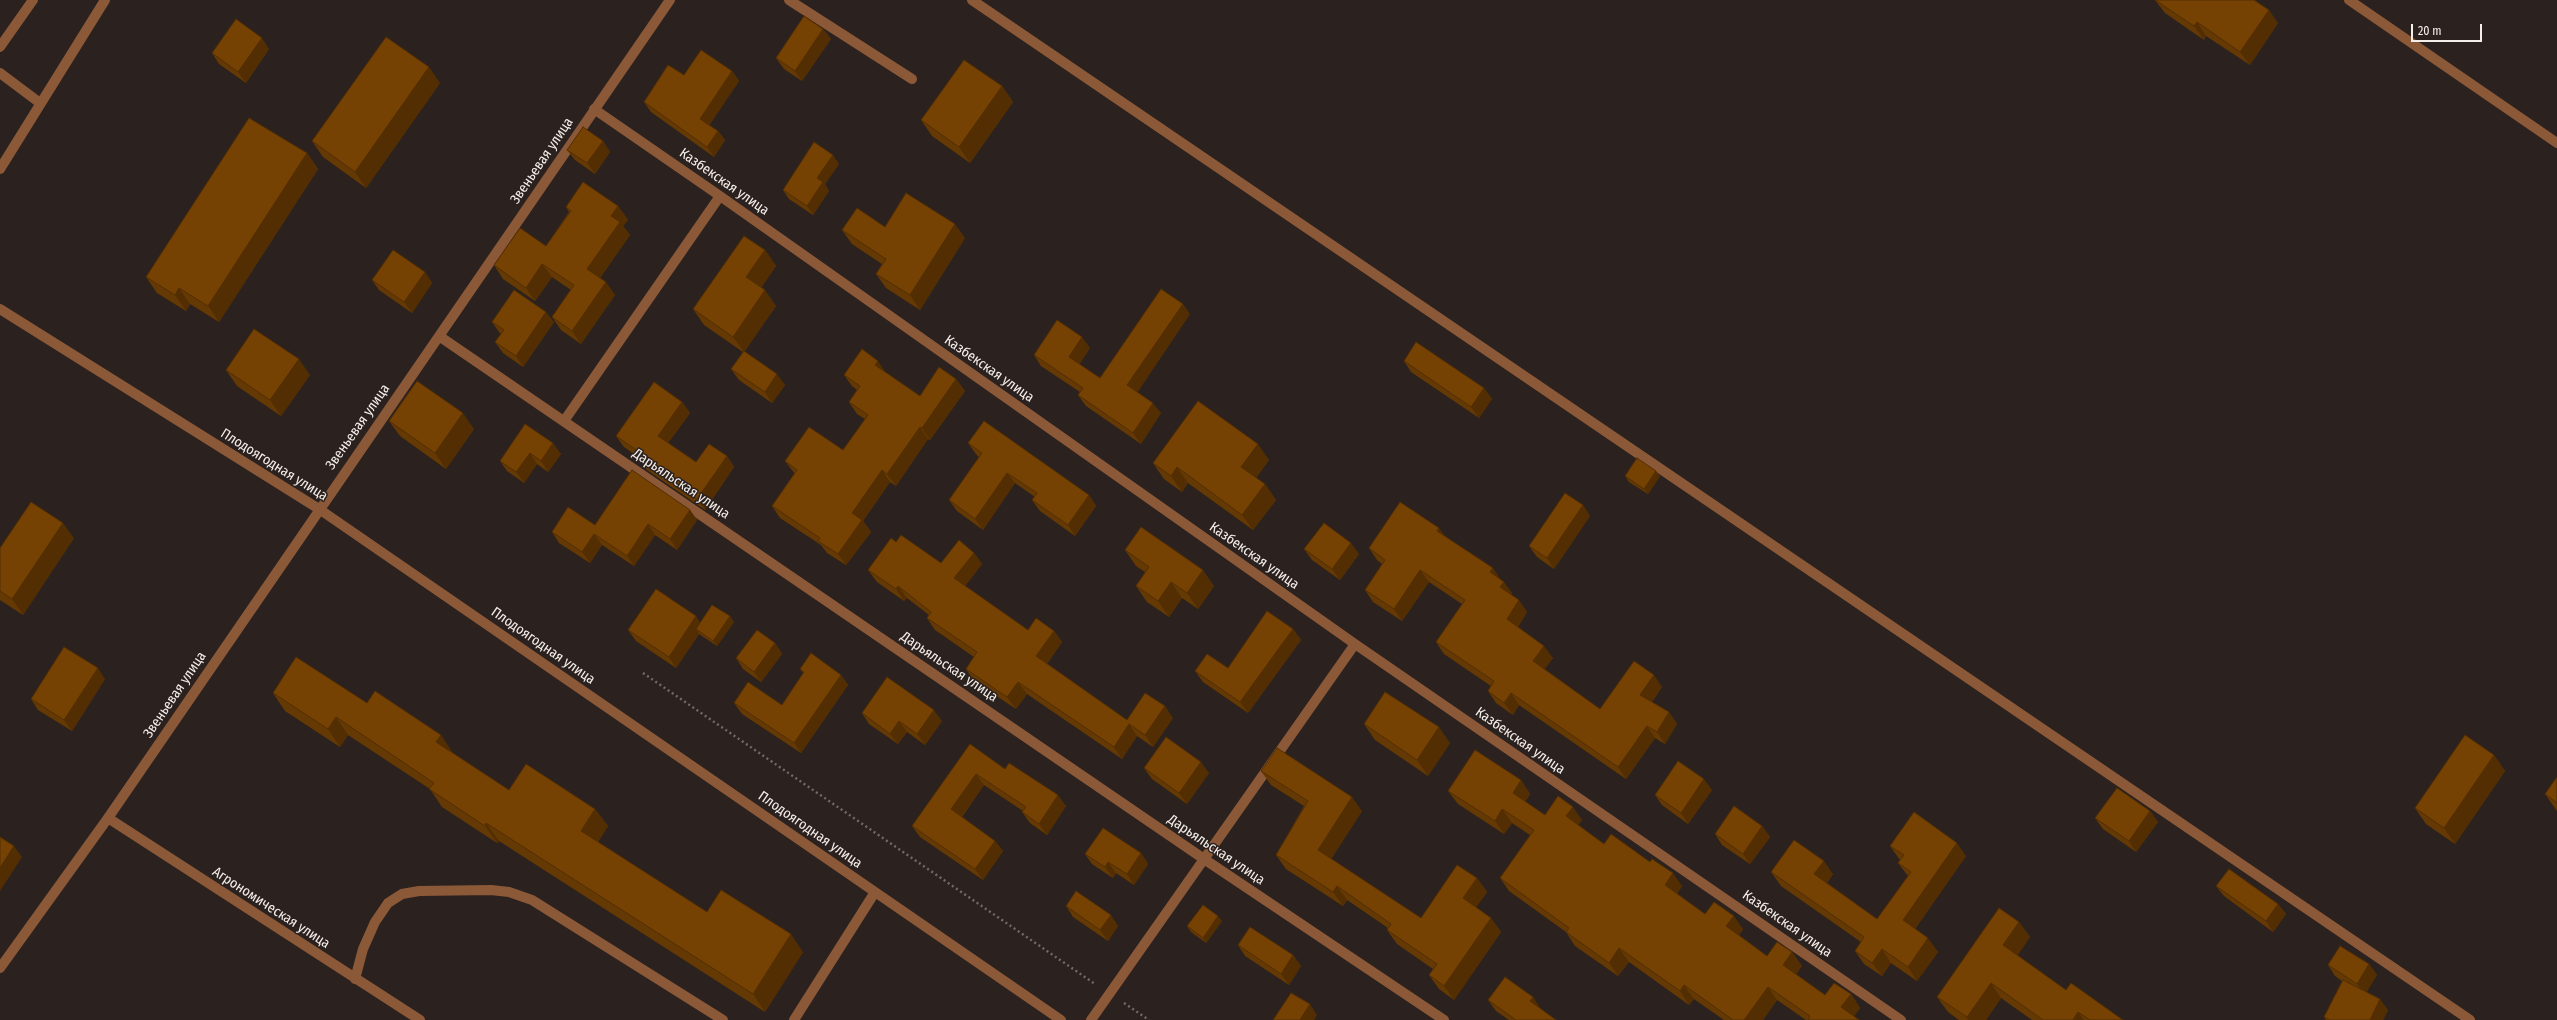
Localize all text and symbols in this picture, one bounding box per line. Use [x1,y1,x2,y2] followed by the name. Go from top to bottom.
[2413,16,2484,42] scale bar
[2418,24,2442,38] text: 20 m
[507,115,577,207] street label: Звеньевая улица
[676,145,772,219] street label: Казбекская улица
[941,332,1037,406] street label: Казбекская улица
[322,381,394,473] street label: Звеньевая улица
[217,425,331,505] street label: Плодоягодная улица
[629,445,733,523] street label: Дарьяльская улица
[1206,519,1302,593] street label: Казбекская улица
[488,604,598,688] street label: Плодоягодная улица
[897,628,1001,706] street label: Дарьяльская улица
[140,649,210,741] street label: Звеньевая улица
[1472,704,1568,778] street label: Казбекская улица
[755,788,865,872] street label: Плодоягодная улица
[1164,811,1268,889] street label: Дарьяльская улица
[209,864,333,952] street label: Агрономическая улица
[1739,887,1835,961] street label: Казбекская улица

